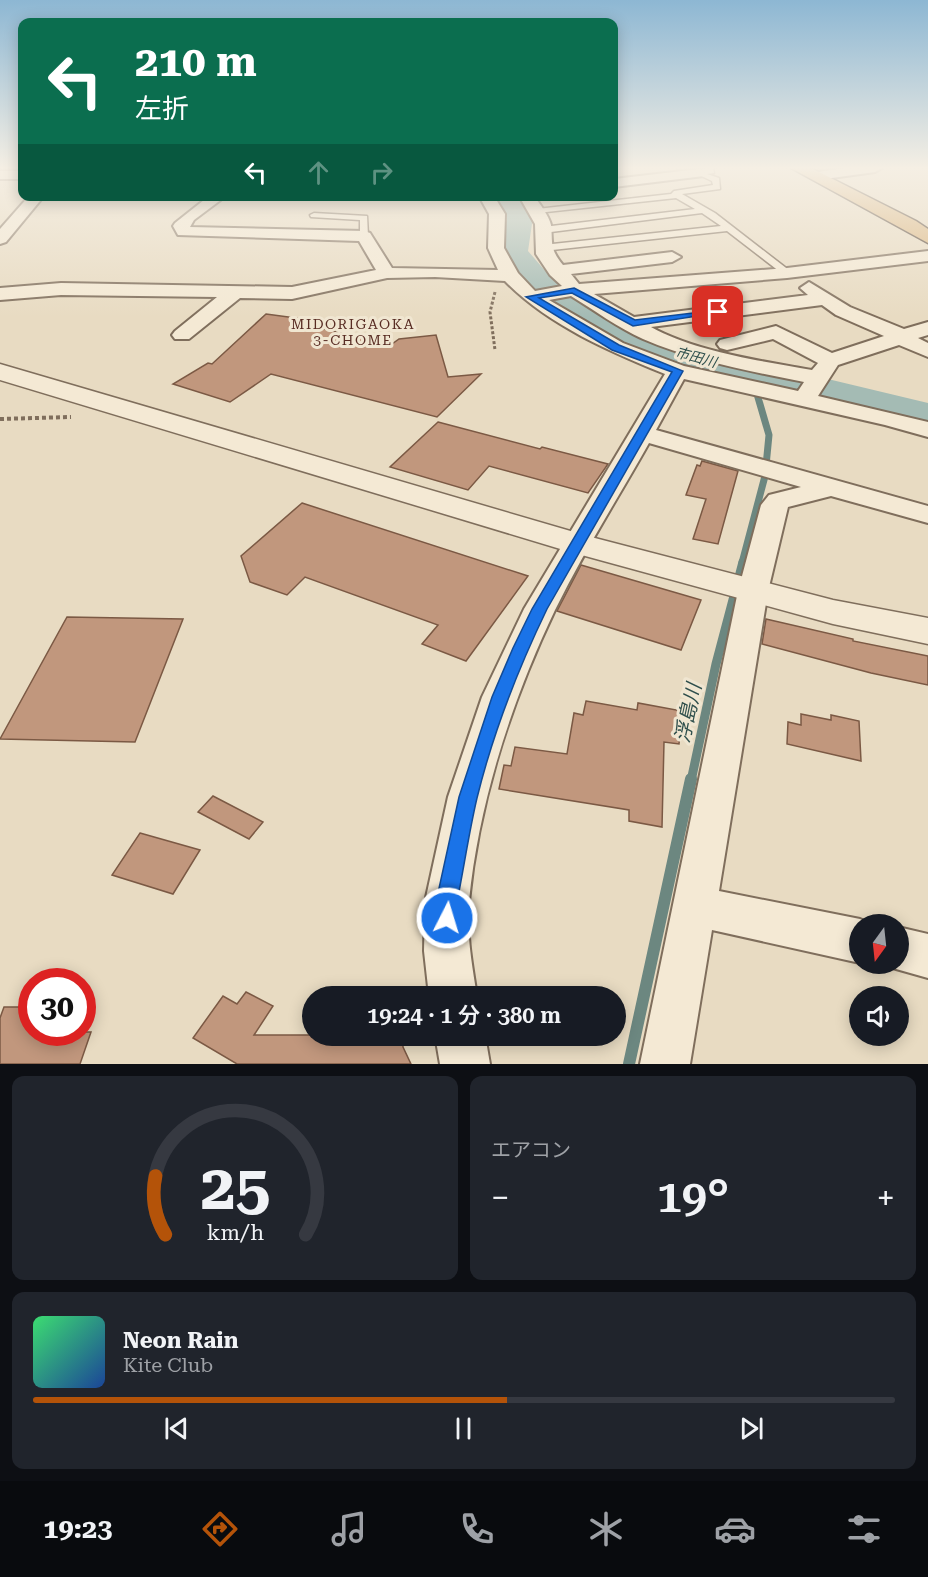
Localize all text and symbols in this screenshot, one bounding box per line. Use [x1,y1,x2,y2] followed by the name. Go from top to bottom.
[135,37,257,86] text: 210 m
[36,42,114,120] icon: left
[135,93,189,125] text: 左折
[239,156,272,189] icon: left
[302,156,335,189] icon: ahead
[365,156,398,189] icon: right
[692,286,743,337] pin
[701,295,734,328] icon: arrive
[291,316,415,348] district label: MIDORIGAOKA 3-CHOME
[674,344,720,371] water label: 市田川
[670,679,706,745] water label: 浮島川
[415,886,479,950] position arrow
[849,914,909,974] north arrow
[849,914,909,1046] map controls
[18,968,96,1046] speed limit sign: 30
[849,986,909,1046] button: sound
[367,1003,561,1028] text: 19:24 · 1 分 · 380 m
[491,1138,571,1162] text: エアコン
[200,1151,270,1224] text: 25
[657,1170,729,1223] text: 19°
[491,1178,509,1217] text: −
[877,1178,895,1217] text: +
[206,1220,264,1245] text: km/h
[123,1328,238,1353] text: Neon Rain
[123,1353,213,1377] text: Kite Club
[160,1412,193,1445] icon: previous
[447,1412,480,1445] icon: pause
[735,1412,768,1445] icon: next
[199,1508,241,1550] icon: directions
[328,1508,370,1550] icon: music
[456,1508,498,1550] icon: phone
[585,1508,627,1550] icon: climate
[714,1508,756,1550] icon: car
[843,1508,885,1550] icon: filters
[43,1513,112,1545] text: 19:23

